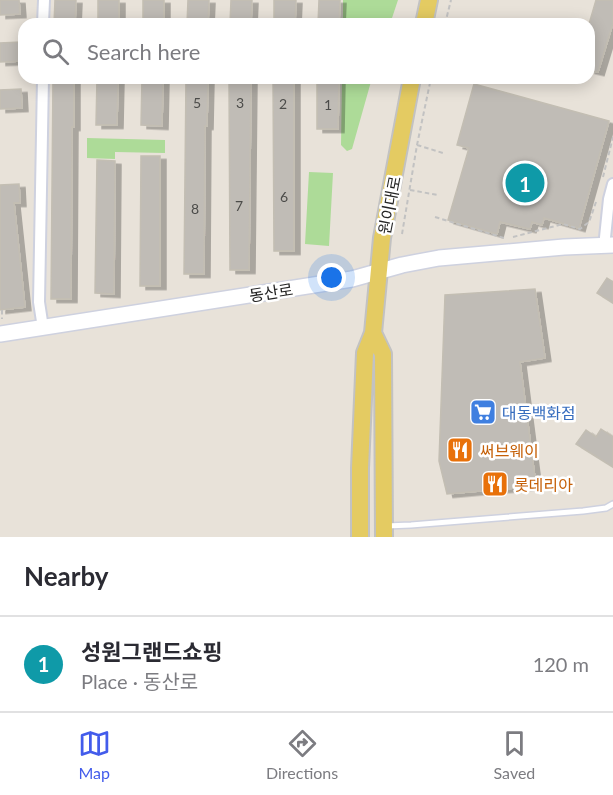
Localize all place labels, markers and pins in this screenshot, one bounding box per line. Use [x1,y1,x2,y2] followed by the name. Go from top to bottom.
[506,160,544,206] pin: 1
[468,397,498,427] supermarket icon: 대동백화점
[502,403,576,422] place label: 대동백화점
[445,435,475,465] restaurant icon: 써브웨이
[480,441,539,460] place label: 써브웨이
[480,469,510,499] restaurant icon: 롯데리아
[514,475,573,494] place label: 롯데리아

